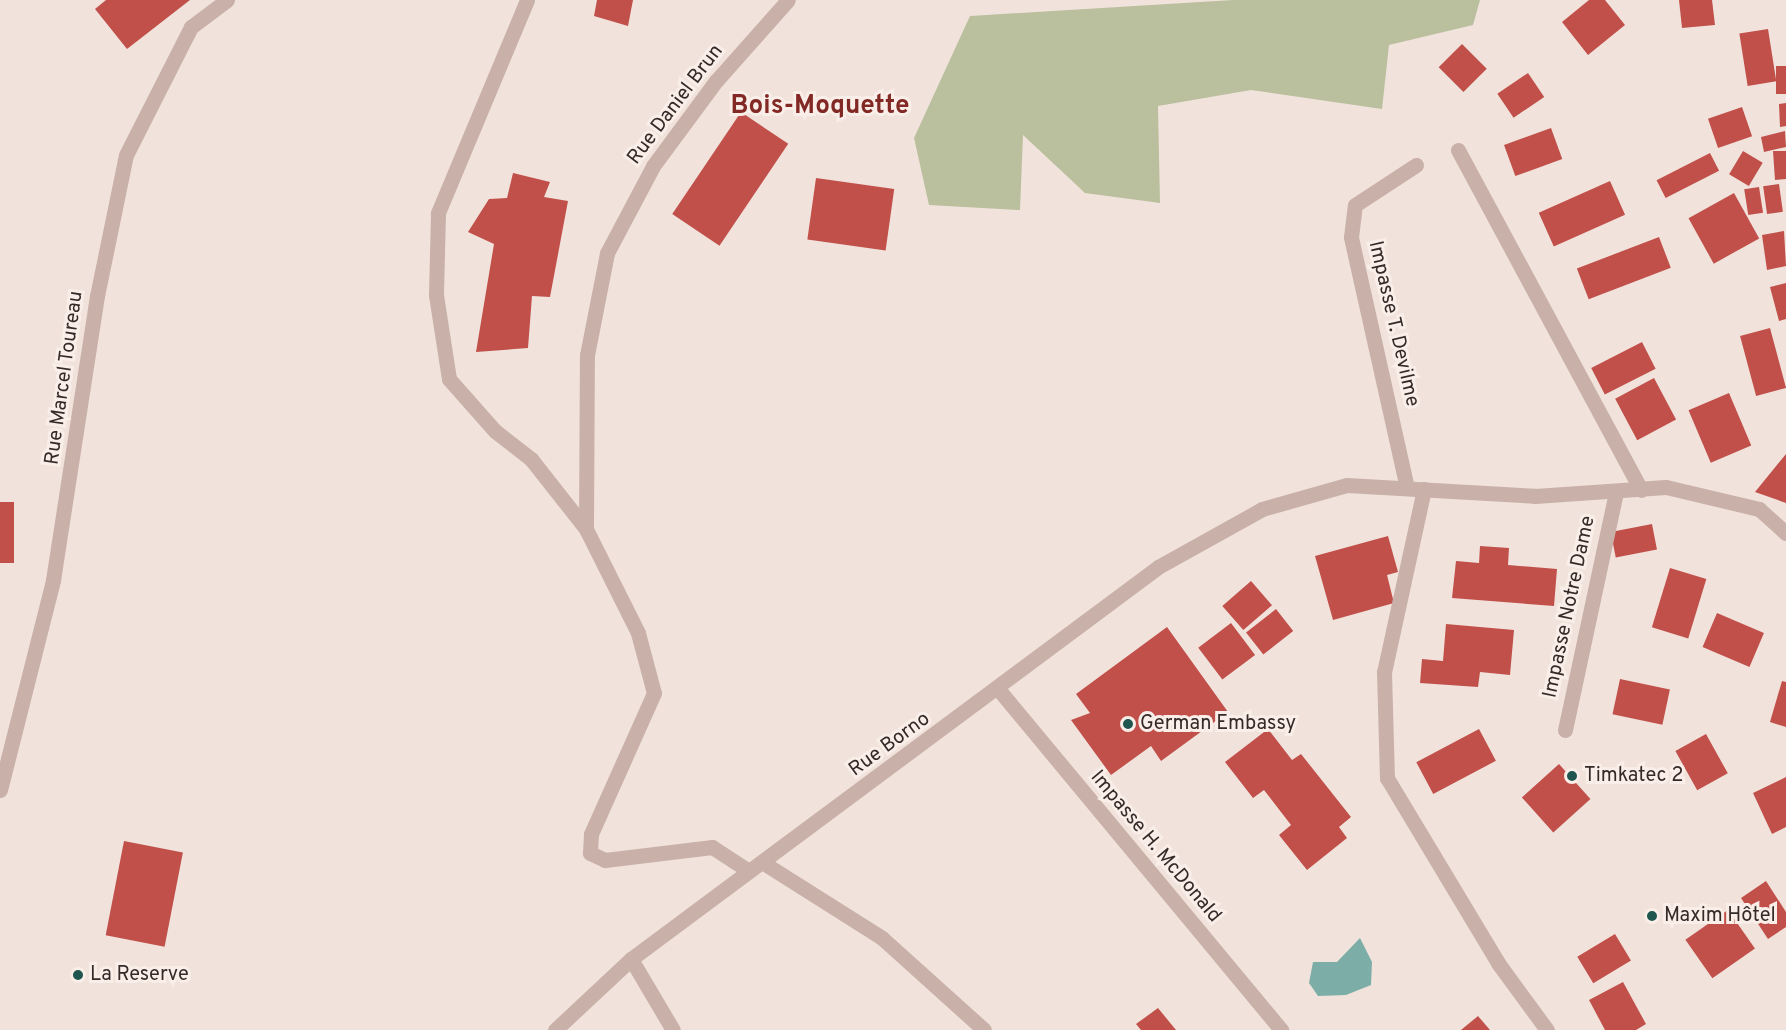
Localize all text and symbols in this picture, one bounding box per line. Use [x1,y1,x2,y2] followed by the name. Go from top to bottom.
[623,40,729,170] street label: Rue Daniel Brun
[730,91,910,123] district label: Bois-Moquette
[1362,238,1424,410] street label: Impasse T. Devilme
[41,289,89,467] street label: Rue Marcel Toureau
[1539,514,1601,700] street label: Impasse Notre Dame
[845,708,935,782] street label: Rue Borno
[1140,712,1296,736] place label: German Embassy
[1121,717,1135,731] marker: German Embassy
[1584,764,1683,788] place label: Timkatec 2
[1084,766,1226,928] street label: Impasse H. McDonald
[1565,769,1579,783] marker: Timkatec 2
[1664,904,1776,928] place label: Maxim Hôtel
[1645,909,1659,923] marker: Maxim Hôtel
[90,963,189,987] place label: La Reserve
[71,968,85,982] marker: La Reserve

